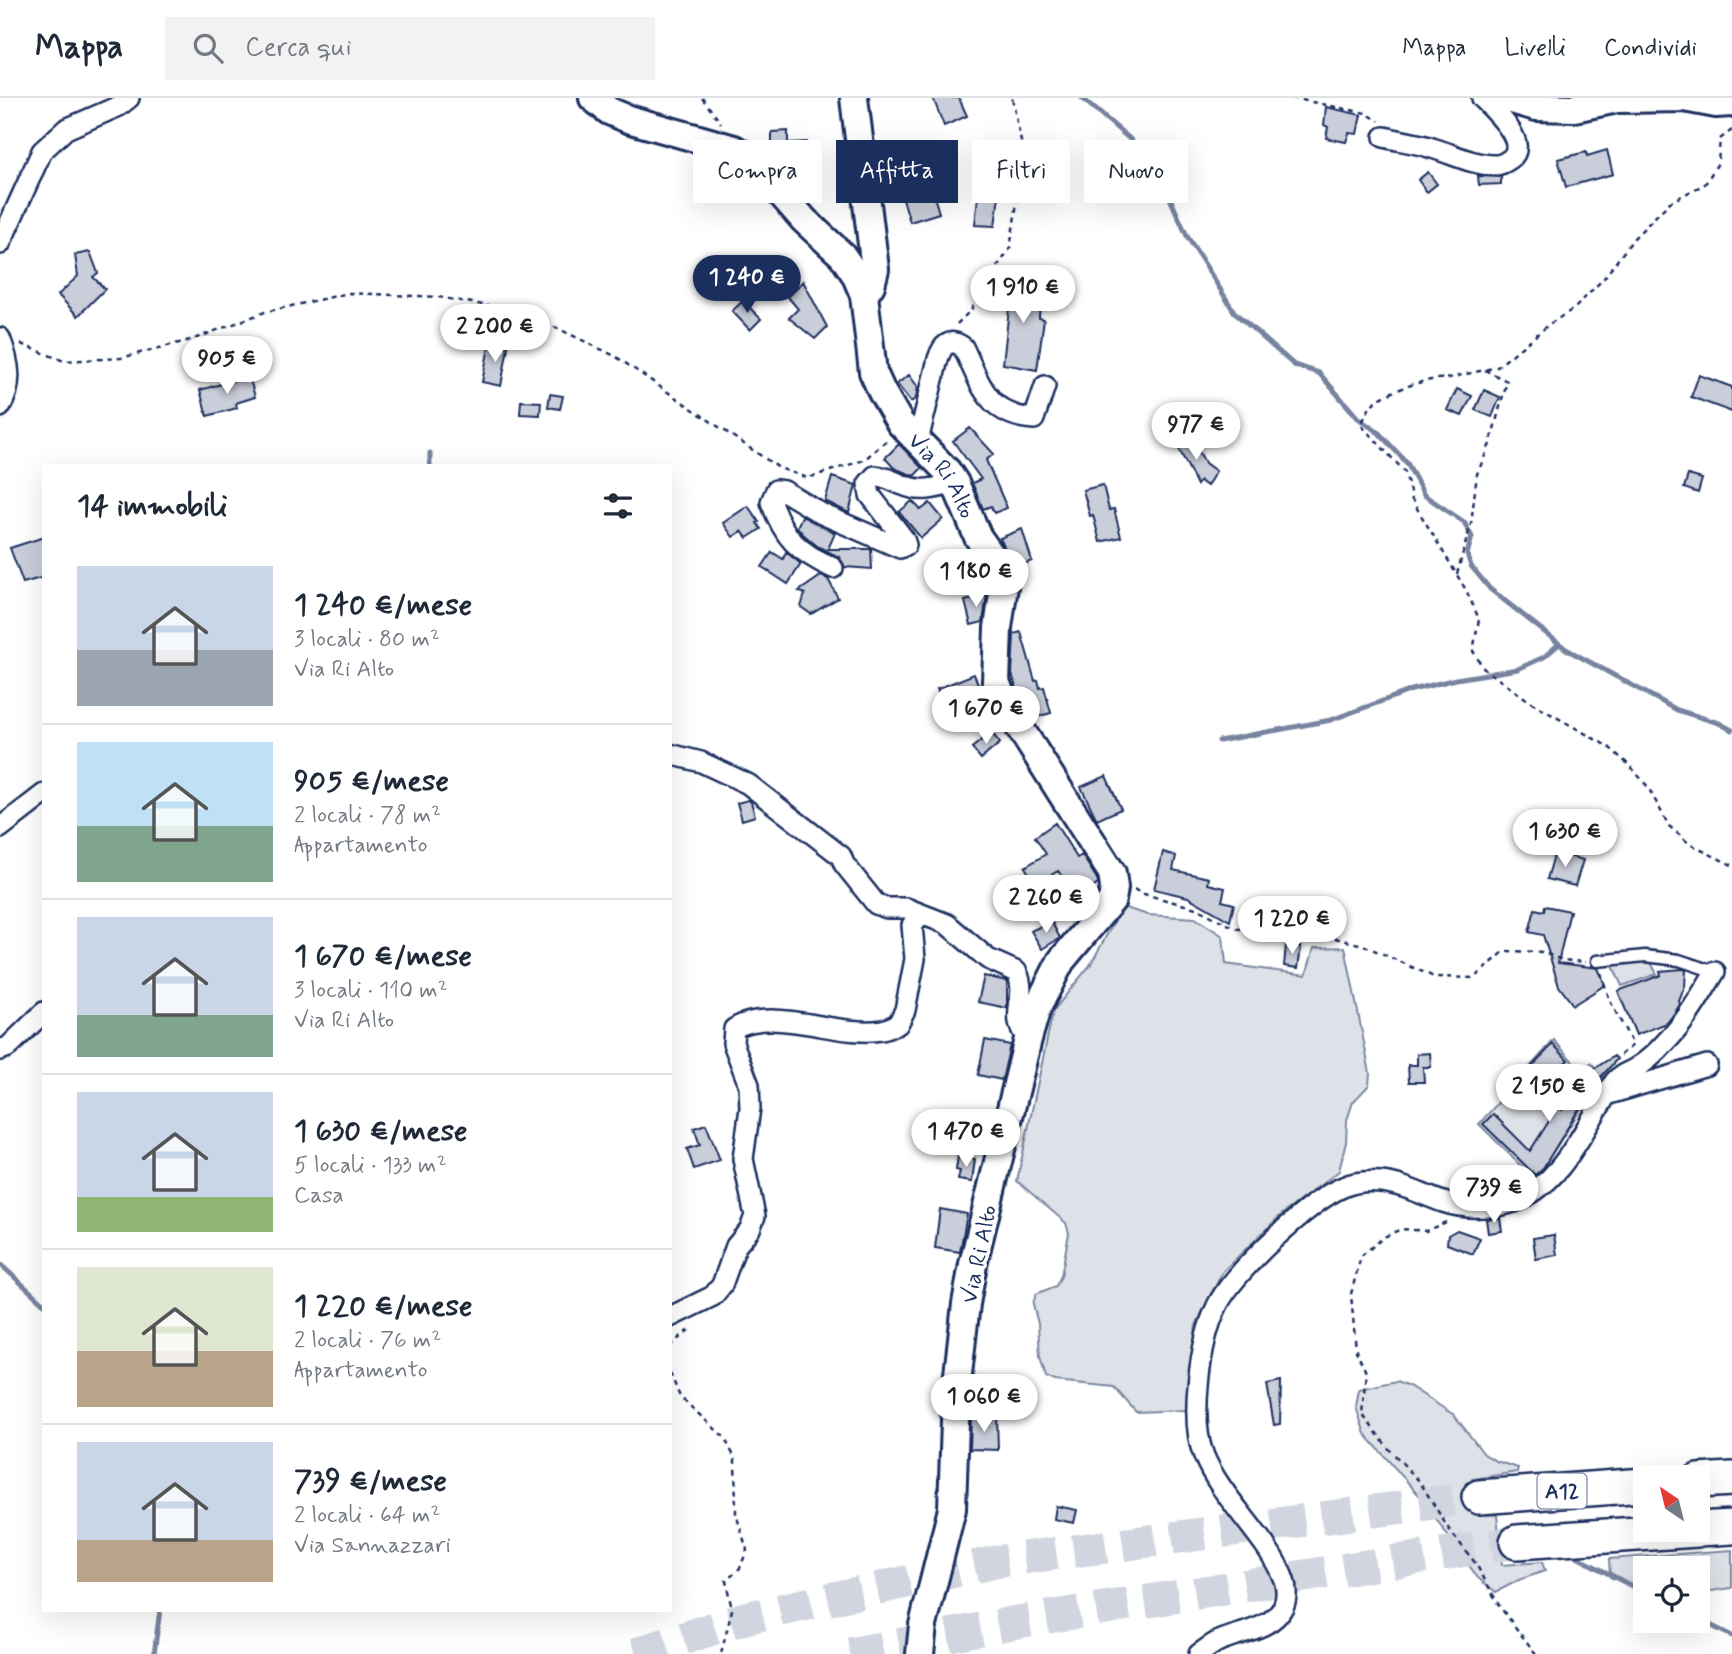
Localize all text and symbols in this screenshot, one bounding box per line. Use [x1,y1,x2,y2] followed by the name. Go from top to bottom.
[165,17,655,80] search box
[35,26,123,70] text: Mappa
[189,29,227,67] icon: search
[245,31,352,65] text: Cerca qui
[1402,33,1466,64] text: Mappa
[1504,33,1566,64] text: Livelli
[1604,33,1697,64] text: Condividi
[693,140,822,203] chip: Compra
[836,140,958,203] chip: Affitta
[972,140,1070,203] chip: Filtri
[1084,140,1188,203] chip: Nuovo
[682,256,812,315] pin: 1 240 €
[709,263,785,293] text: 1 240 €
[958,266,1088,325] pin: 1 910 €
[986,273,1060,303] text: 1 910 €
[430,304,560,364] pin: 2 200 €
[456,312,534,342] text: 2 200 €
[178,336,276,396] pin: 905 €
[198,344,256,374] text: 905 €
[1147,402,1245,462] pin: 977 €
[1167,410,1225,440] text: 977 €
[901,427,981,523] street label: Via Ri Alto
[77,487,228,526] text: 14 immobili
[599,487,637,525] icon: filters
[911,550,1041,609] pin: 1 180 €
[940,557,1012,587] text: 1 180 €
[294,586,472,625] text: 1 240 €/mese
[133,594,217,678] icon: home
[294,625,440,655] text: 3 locali · 80 m²
[294,655,394,685] text: Via Ri Alto
[921,686,1051,746] pin: 1 670 €
[948,694,1024,724] text: 1 670 €
[294,762,449,801] text: 905 €/mese
[133,770,217,854] icon: home
[294,801,441,831] text: 2 locali · 78 m²
[1500,810,1630,869] pin: 1 630 €
[1529,817,1601,847] text: 1 630 €
[294,831,428,861] text: Appartamento
[981,876,1111,935] pin: 2 260 €
[1009,883,1083,913] text: 2 260 €
[1227,896,1357,956] pin: 1 220 €
[1254,904,1330,934] text: 1 220 €
[294,937,472,976] text: 1 670 €/mese
[133,945,217,1029] icon: home
[294,976,448,1006] text: 3 locali · 110 m²
[294,1006,394,1036] text: Via Ri Alto
[1484,1065,1614,1124] pin: 2 150 €
[1512,1072,1586,1102] text: 2 150 €
[901,1110,1031,1169] pin: 1 470 €
[294,1112,468,1151] text: 1 630 €/mese
[927,1117,1005,1147] text: 1 470 €
[133,1120,217,1204] icon: home
[294,1151,447,1181] text: 5 locali · 133 m²
[1445,1166,1543,1225] pin: 739 €
[1465,1173,1523,1203] text: 739 €
[294,1181,344,1211] text: Casa
[955,1202,1005,1306] street label: Via Ri Alto
[294,1287,472,1326] text: 1 220 €/mese
[133,1295,217,1379] icon: home
[294,1326,441,1356] text: 2 locali · 76 m²
[294,1356,428,1386] text: Appartamento
[919,1374,1049,1434] pin: 1 060 €
[947,1382,1021,1412] text: 1 060 €
[294,1462,447,1501] text: 739 €/mese
[1633,1465,1710,1542] north arrow
[1633,1465,1710,1633] map controls
[133,1470,217,1554] icon: home
[1538,1474,1586,1508] road number: A12
[294,1501,440,1531] text: 2 locali · 64 m²
[294,1531,451,1561] text: Via Sannazzari
[1633,1556,1710,1633] button: locate

